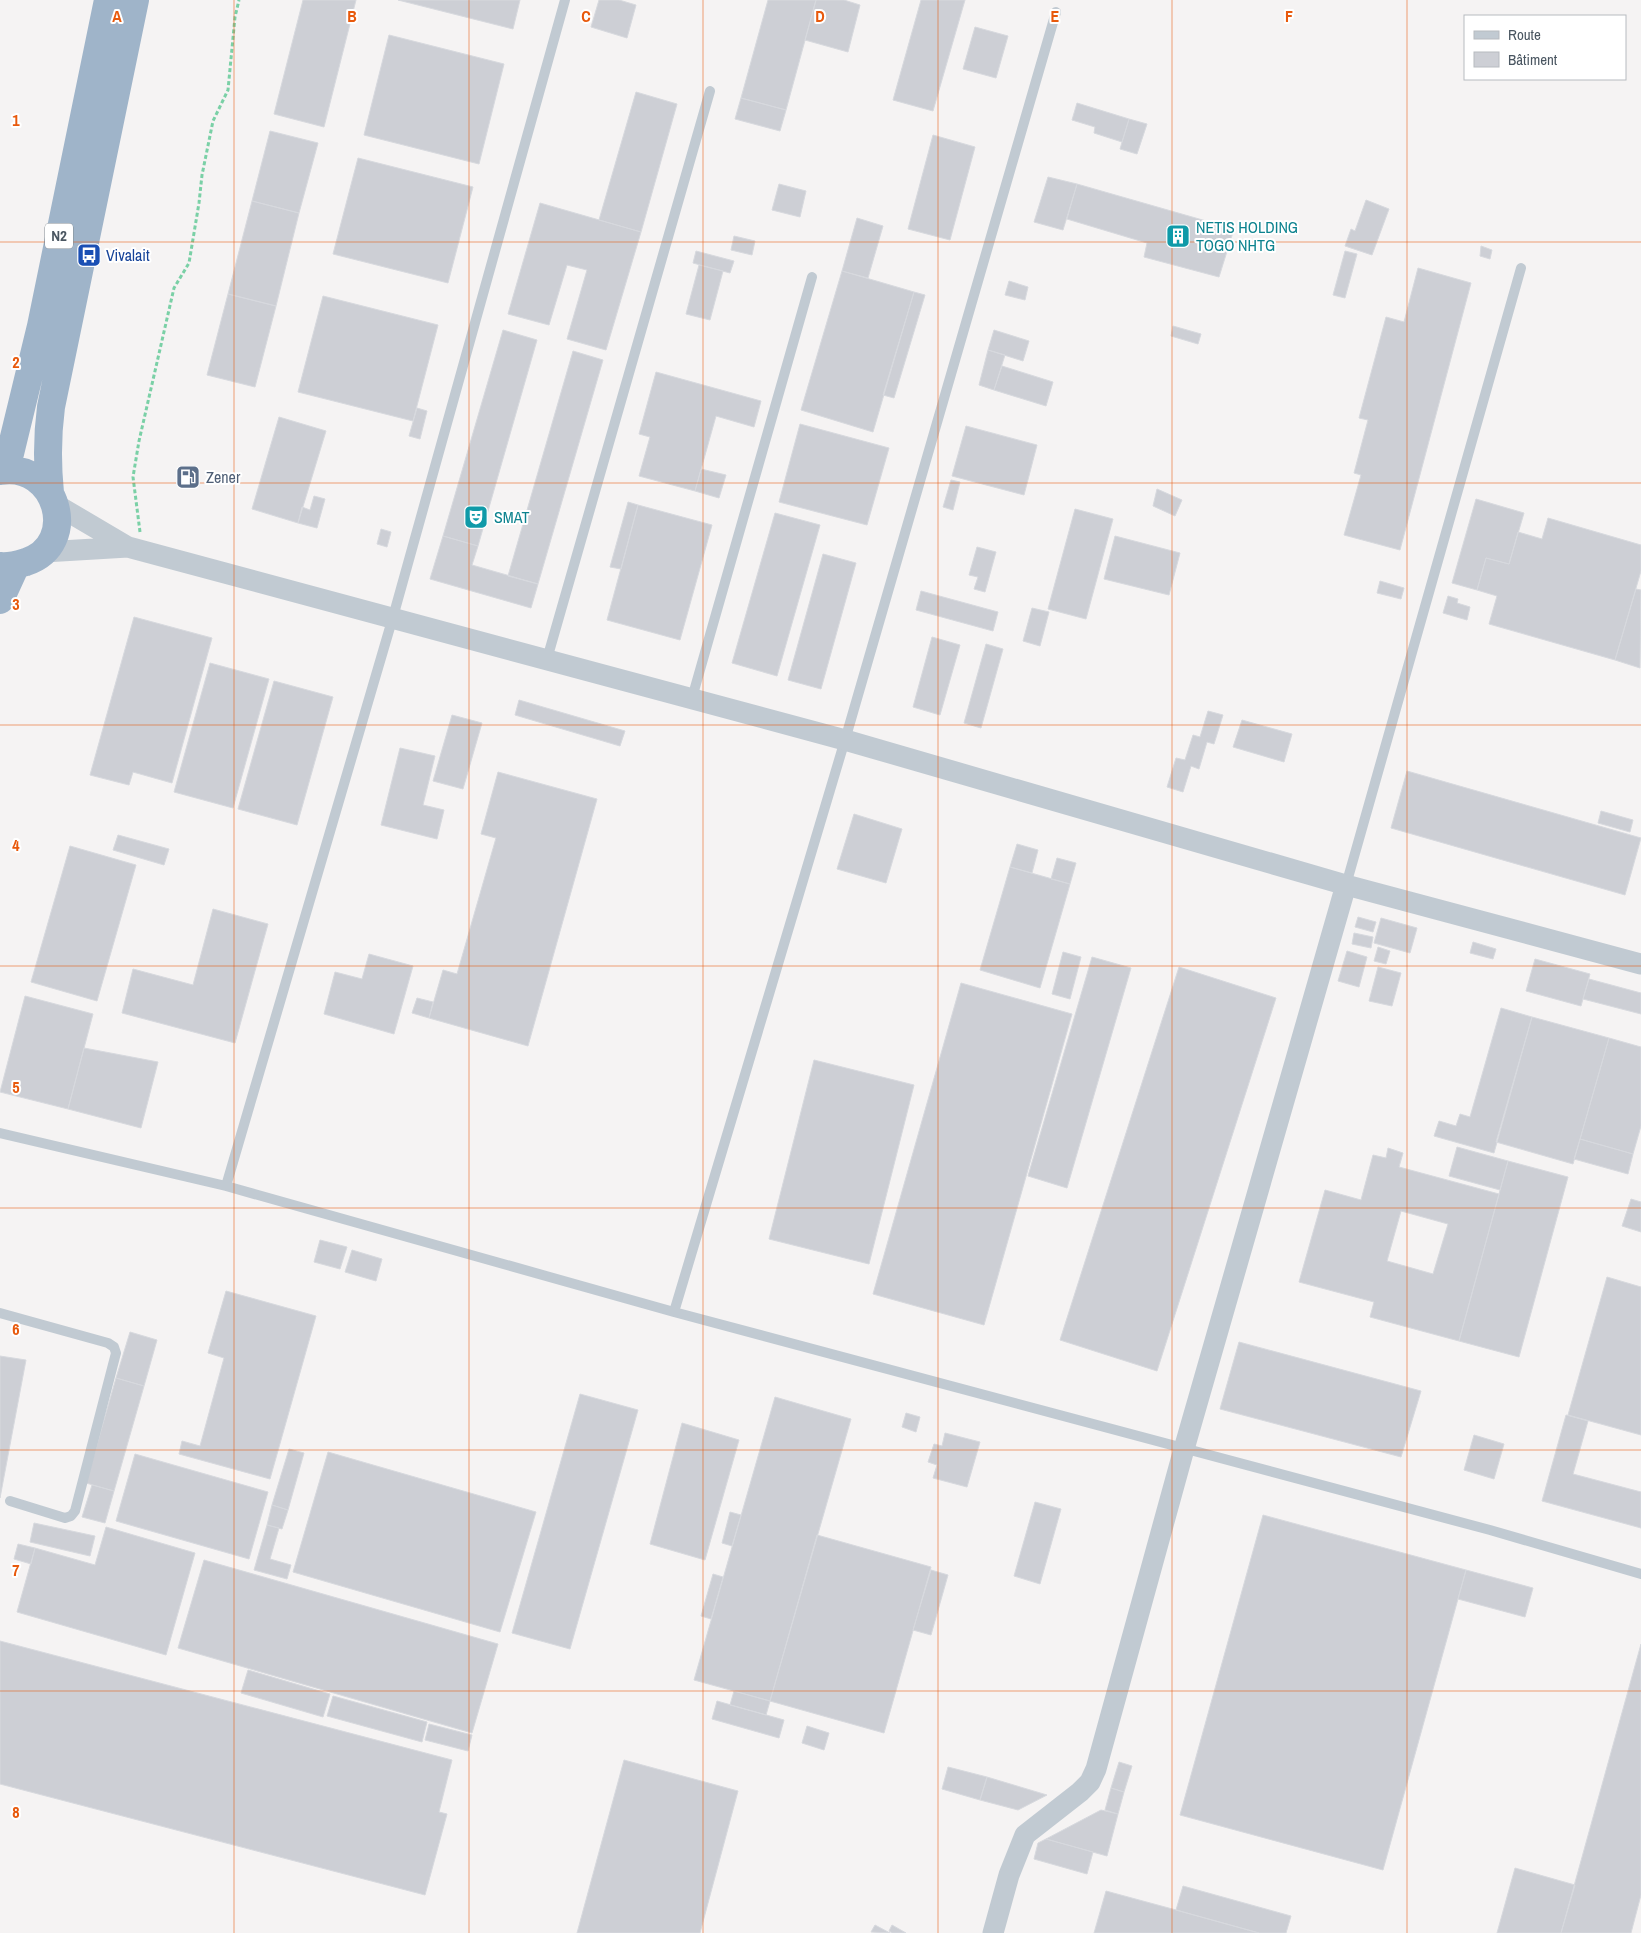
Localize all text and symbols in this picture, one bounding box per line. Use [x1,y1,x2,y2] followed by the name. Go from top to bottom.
[112,5,122,27] text: A
[347,5,357,27] text: B
[581,5,591,27] text: C
[815,5,825,27] text: D
[1051,5,1060,27] text: E
[1285,5,1293,27] text: F
[1464,15,1626,80] legend
[1508,24,1541,45] text: Route
[1508,49,1558,70] text: Bâtiment
[12,109,20,131] text: 1
[1196,216,1298,256] place label: NETIS HOLDING TOGO NHTG
[1165,223,1191,249] building icon: NETIS HOLDING TOGO NHTG
[45,224,73,248] road number: N2
[76,242,102,268] bus stop icon: Vivalait
[106,244,150,266] place label: Vivalait
[12,351,20,373] text: 2
[175,464,201,490] fuel station icon: Zener
[206,466,241,488] place label: Zener
[463,504,489,530] theatre icon: SMAT
[494,506,530,528] place label: SMAT
[12,593,20,615] text: 3
[12,834,20,856] text: 4
[12,1076,20,1098] text: 5
[12,1318,20,1340] text: 6
[12,1559,20,1581] text: 7
[12,1801,20,1823] text: 8

